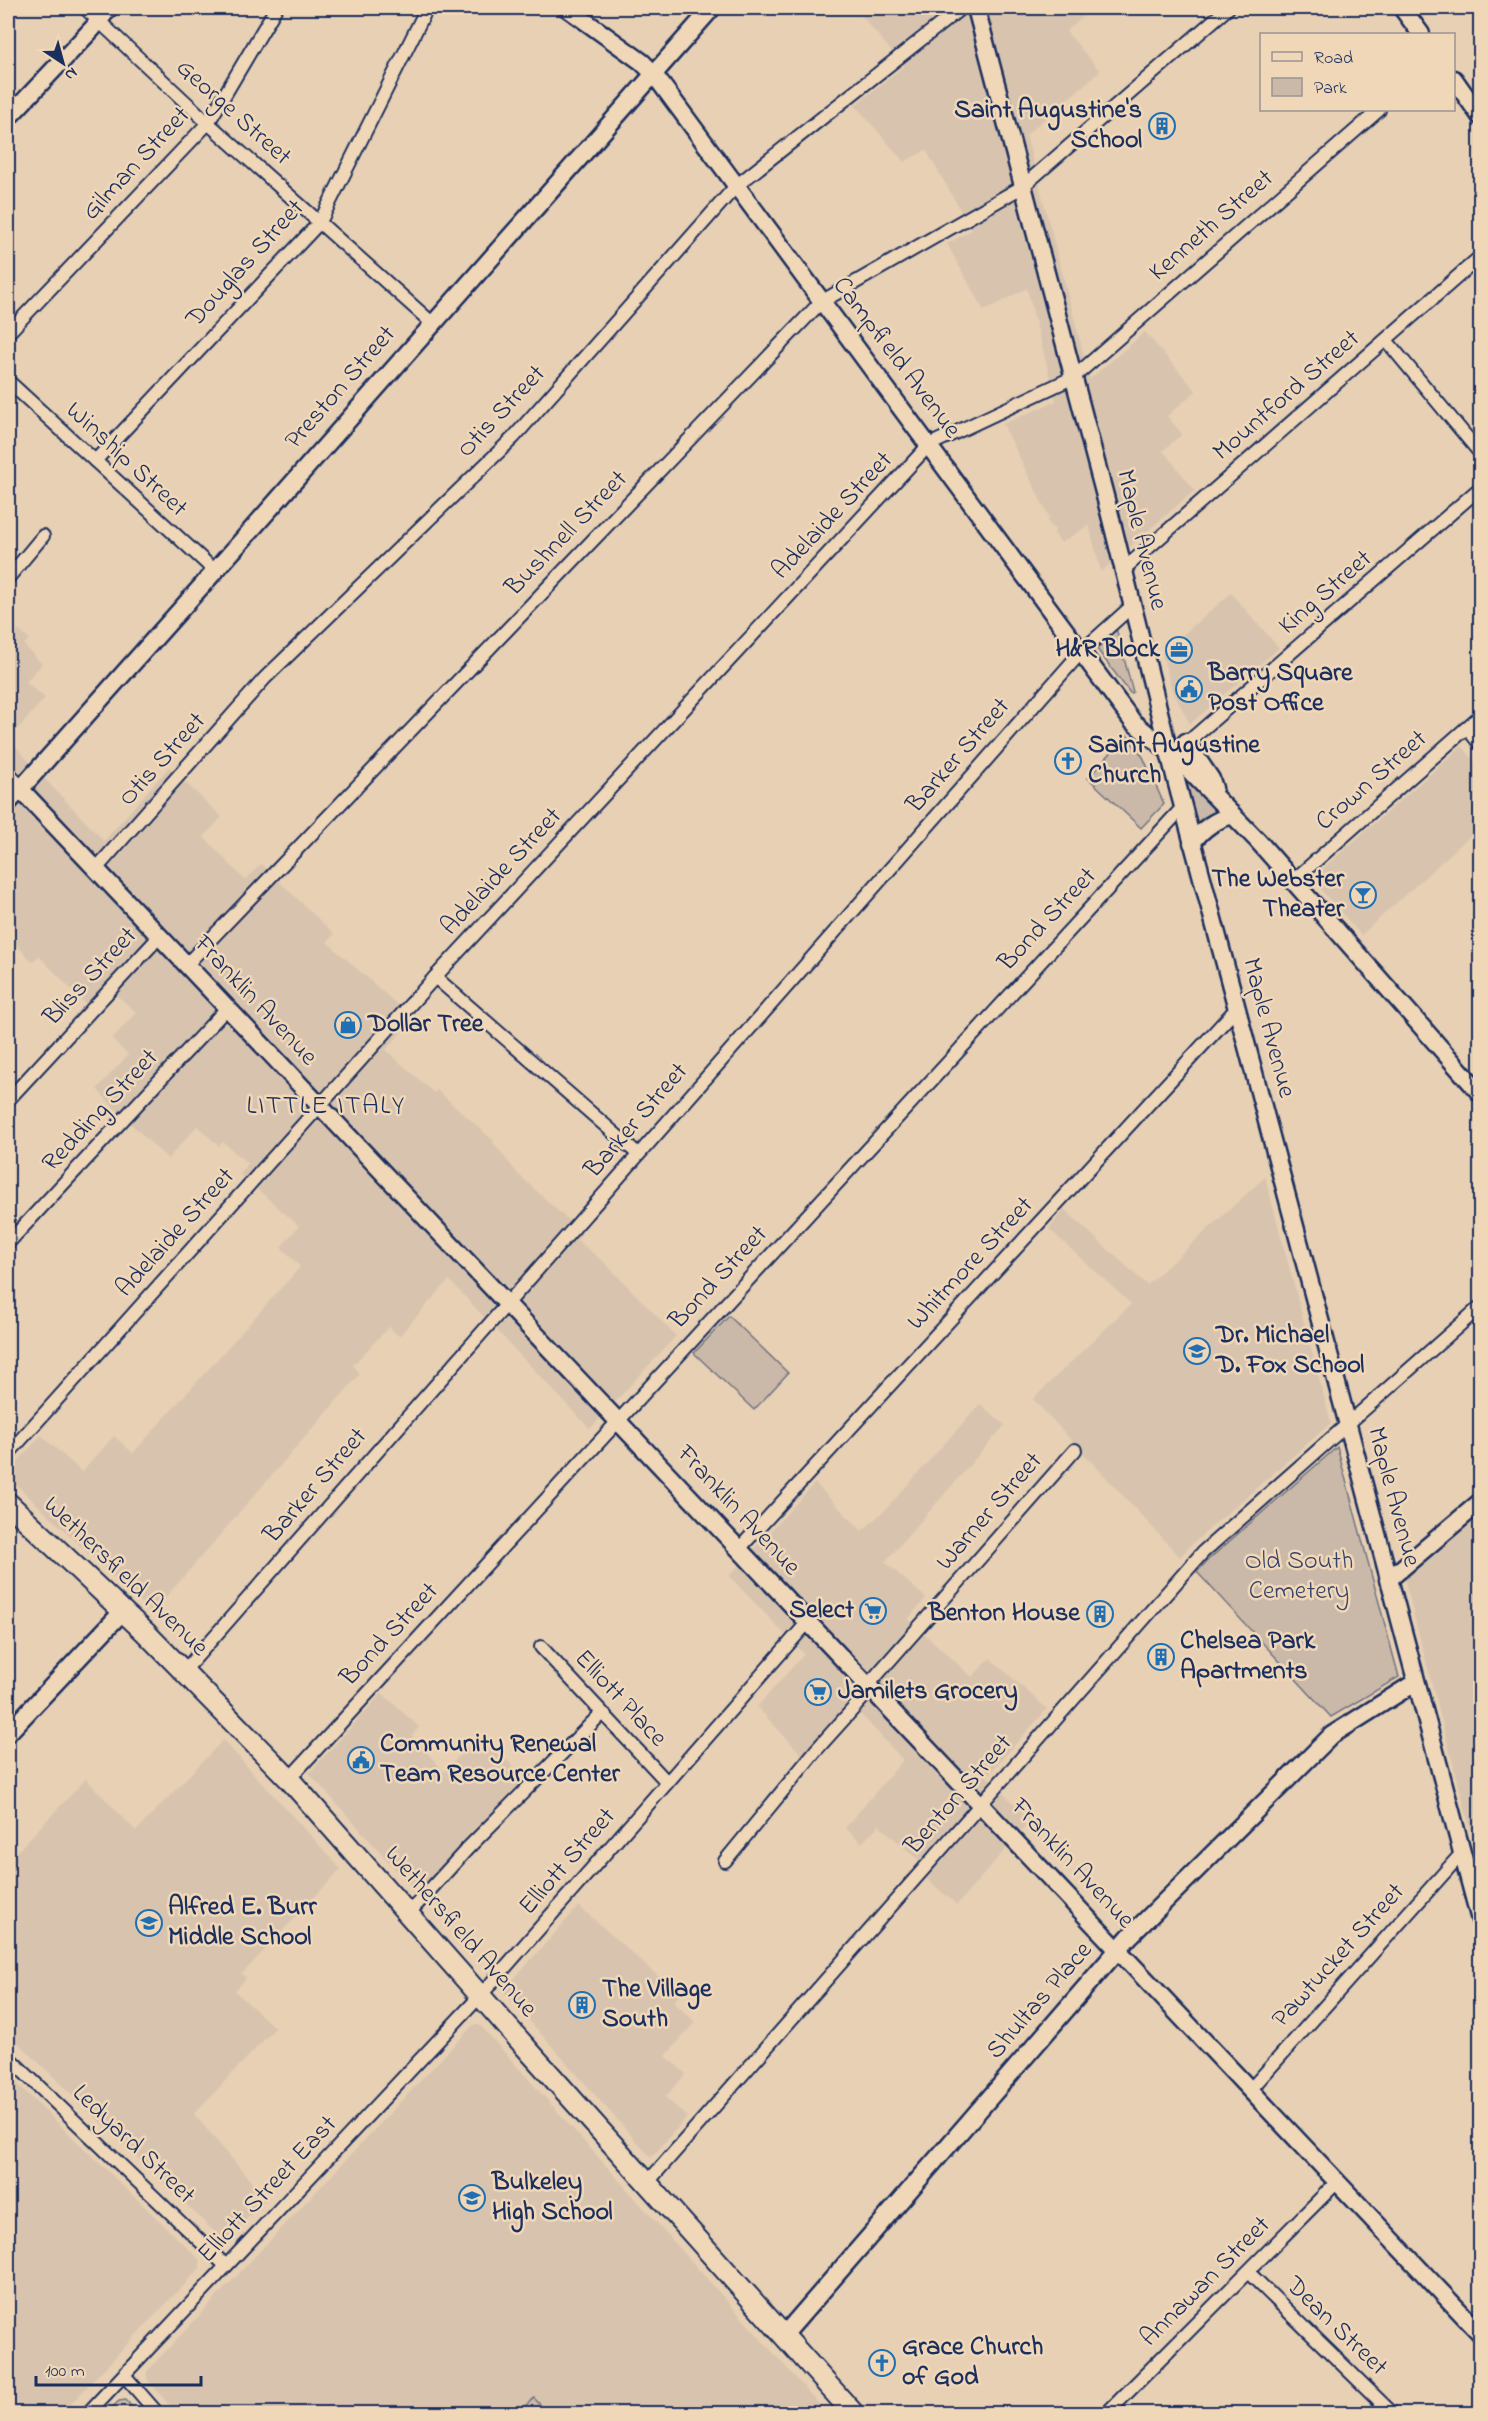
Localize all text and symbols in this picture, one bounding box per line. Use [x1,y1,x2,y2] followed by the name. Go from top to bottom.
[33,33,93,93] north arrow
[1260,33,1455,111] legend
[1314,46,1353,72] text: Road
[166,50,300,176] street label: George Street
[59,61,82,87] text: N
[1314,76,1347,102] text: Park
[954,92,1142,160] place label: Saint Augustine's School
[74,98,200,230] street label: Gilman Street
[1147,111,1177,141] building icon: Saint Augustine's School
[1141,161,1283,291] street label: Kenneth Street
[177,191,314,338] street label: Douglas Street
[822,269,970,447] street label: Campfield Avenue
[276,317,406,458] street label: Preston Street
[1205,321,1369,471] street label: Mountford Street
[449,357,556,467] street label: Otis Street
[56,393,196,527] street label: Winship Street
[763,443,903,589] street label: Adelaide Street
[496,462,637,607] street label: Bushnell Street
[1105,466,1177,615] street label: Maple Avenue
[1271,541,1382,645] street label: King Street
[1055,631,1161,669] place label: H&R Block
[1164,635,1194,665] office icon: H&R Block
[1207,655,1354,723] place label: Barry Square Post Office
[1174,674,1204,704] public building icon: Barry Square Post Office
[897,689,1020,823] street label: Barker Street
[110,704,216,816] street label: Otis Street
[1308,721,1437,841] street label: Crown Street
[1088,727,1261,795] place label: Saint Augustine Church
[1053,746,1083,776] church icon: Saint Augustine Church
[432,799,572,945] street label: Adelaide Street
[989,859,1107,981] street label: Bond Street
[1211,861,1345,929] place label: The Webster Theater
[1348,880,1378,910] bar icon: The Webster Theater
[34,919,147,1036] street label: Bliss Street
[183,926,326,1075] street label: Franklin Avenue
[1231,954,1305,1103] street label: Maple Avenue
[367,1006,485,1044] place label: Dollar Tree
[333,1010,363,1040] shop icon: Dollar Tree
[34,1041,168,1181] street label: Redding Street
[575,1054,698,1188] street label: Barker Street
[246,1087,406,1126] district label: LITTLE ITALY
[107,1159,245,1307] street label: Adelaide Street
[899,1188,1044,1340] street label: Whitmore Street
[660,1217,778,1339] street label: Bond Street
[1215,1317,1364,1385] place label: Dr. Michael D. Fox School
[1182,1336,1212,1366] school or university icon: Dr. Michael D. Fox School
[254,1419,377,1553] street label: Barker Street
[1356,1423,1430,1572] street label: Maple Avenue
[666,1436,809,1585] street label: Franklin Avenue
[928,1444,1053,1580] street label: Warner Street
[34,1488,217,1666] street label: Wethersfield Avenue
[1245,1543,1353,1611] park label: Old South Cemetery
[331,1574,449,1696] street label: Bond Street
[789,1592,854,1630] place label: Select
[927,1595,1081,1633] place label: Benton House
[858,1596,888,1626] supermarket icon: Select
[1085,1599,1115,1629] building icon: Benton House
[1180,1623,1316,1691] place label: Chelsea Park Apartments
[565,1642,676,1757] street label: Elliott Place
[1146,1642,1176,1672] building icon: Chelsea Park Apartments
[838,1673,1018,1711] place label: Jamilets Grocery
[803,1677,833,1707] supermarket icon: Jamilets Grocery
[380,1726,621,1794] place label: Community Renewal Team Resource Center
[895,1726,1022,1864] street label: Benton Street
[346,1745,376,1775] public building icon: Community Renewal Team Resource Center
[1000,1789,1143,1938] street label: Franklin Avenue
[510,1799,626,1924] street label: Elliott Street
[374,1837,546,2027] street label: Wethersfield Avenue
[1263,1875,1415,2037] street label: Pawtucket Street
[168,1889,317,1957] place label: Alfred E. Burr Middle School
[134,1908,164,1938] school or university icon: Alfred E. Burr Middle School
[978,1933,1102,2068] street label: Shultas Place
[602,1971,713,2039] place label: The Village South
[567,1990,597,2020] building icon: The Village South
[63,2076,204,2214] street label: Ledyard Street
[189,2107,347,2273] street label: Elliott Street East
[491,2164,613,2233] place label: Bulkeley High School
[457,2183,487,2213] school or university icon: Bulkeley High School
[1132,2208,1280,2356] street label: Annawan Street
[1275,2268,1396,2386] street label: Dean Street
[902,2329,1043,2397] place label: Grace Church of God
[867,2348,897,2378] church icon: Grace Church of God
[36,2349,201,2387] scale bar
[45,2359,85,2385] text: 100 m

